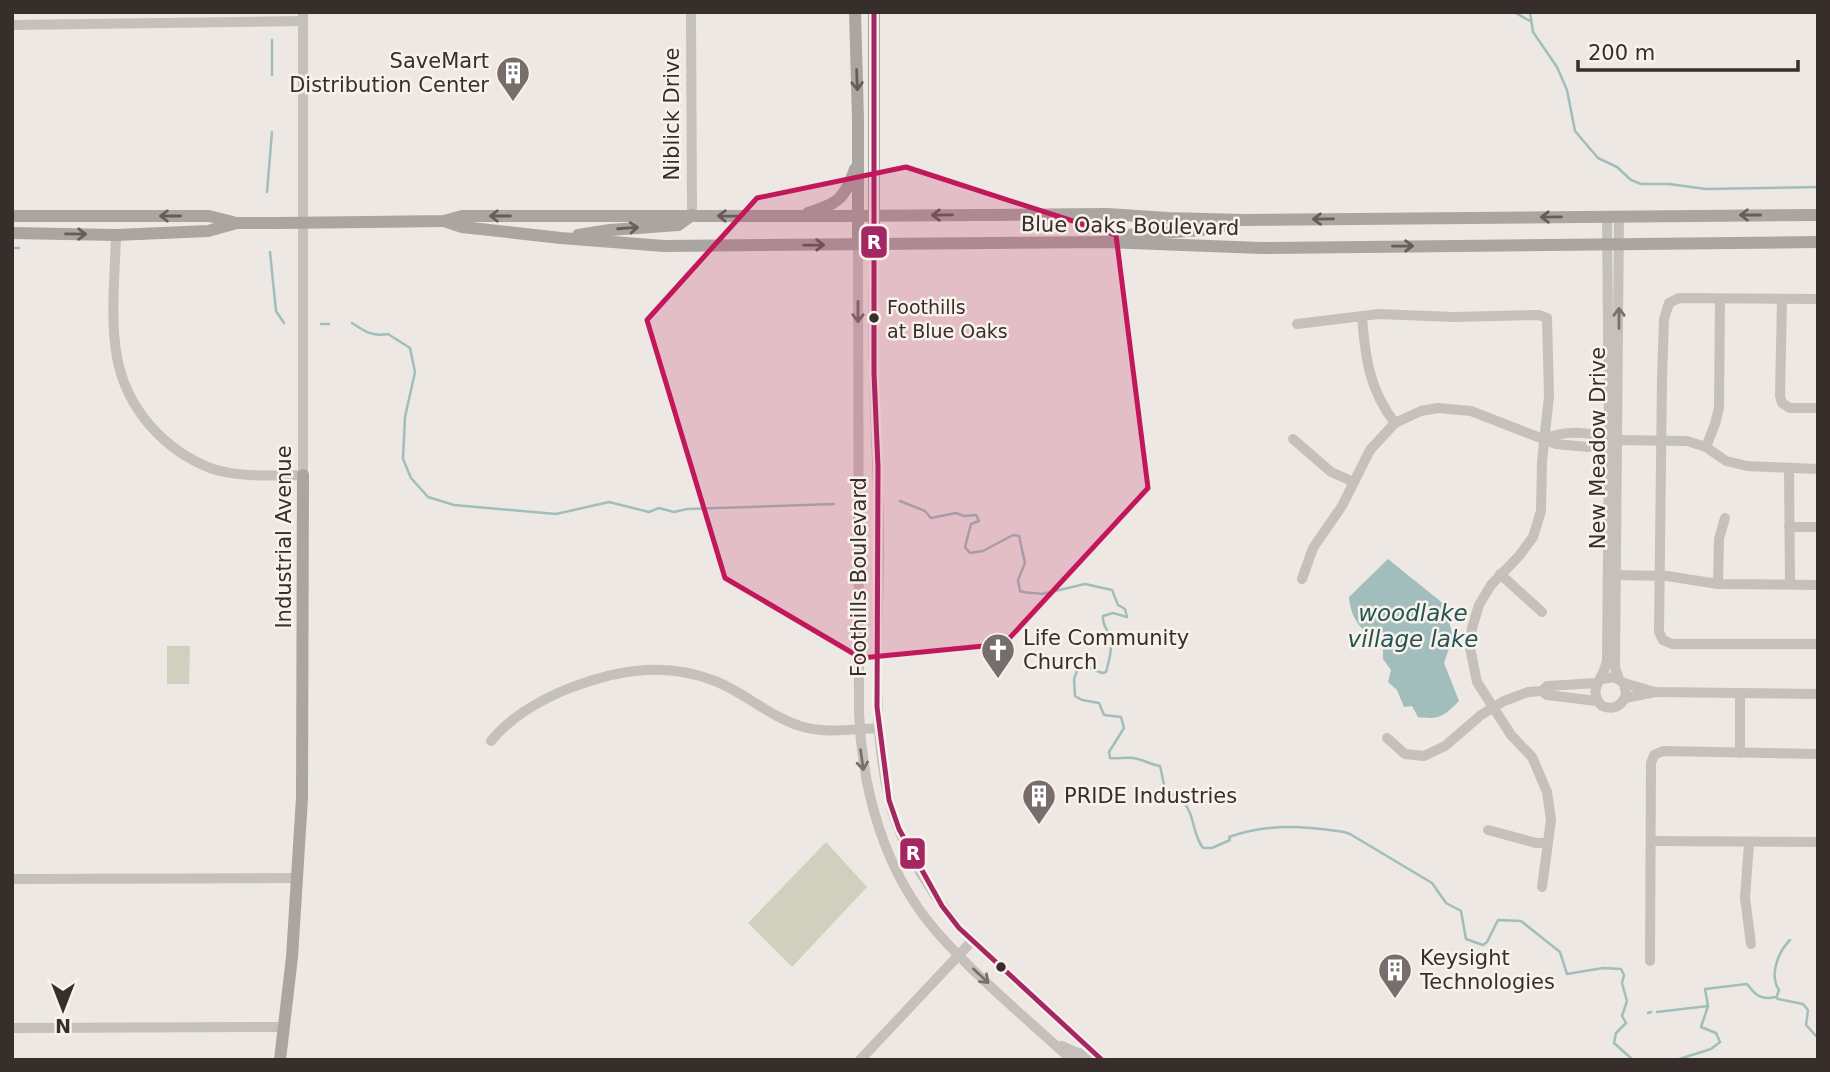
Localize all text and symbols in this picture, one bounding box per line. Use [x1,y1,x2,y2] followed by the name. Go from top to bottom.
[1578,28,1798,72] scale bar
[1588,41,1655,65] text: 200 m
[660,48,684,180] street label: Niblick Drive
[289,49,489,97] place label: SaveMart Distribution Center
[494,54,532,103] building icon: SaveMart Distribution Center
[850,69,864,92] one-way arrow
[931,208,954,222] one-way arrow
[1738,208,1761,222] one-way arrow
[159,209,182,223] one-way arrow
[489,209,512,223] one-way arrow
[717,209,740,222] one-way arrow
[1539,210,1562,223] one-way arrow
[1021,212,1239,240] street label: Blue Oaks Boulevard
[1312,212,1335,226] one-way arrow
[616,222,639,235] one-way arrow
[860,225,888,259] line badge: R
[65,227,88,241] one-way arrow
[867,231,882,253] text: R
[803,238,826,252] one-way arrow
[1391,239,1414,253] one-way arrow
[887,296,1008,342] place label: Foothills at Blue Oaks
[851,301,865,324] one-way arrow
[1612,306,1625,329] one-way arrow
[867,311,881,325] marker: Foothills at Blue Oaks
[1586,347,1610,549] street label: New Meadow Drive
[272,445,296,629] street label: Industrial Avenue
[847,477,871,677] street label: Foothills Boulevard
[1348,600,1478,652] water label: woodlake village lake
[1023,626,1189,674] place label: Life Community Church
[979,631,1017,680] church icon: Life Community Church
[856,748,869,771] one-way arrow
[1020,777,1058,826] building icon: PRIDE Industries
[1064,784,1237,808] place label: PRIDE Industries
[899,837,926,870] line badge: R
[906,842,921,864] text: R
[1419,946,1555,994] place label: Keysight Technologies
[1376,951,1414,1000] building icon: Keysight Technologies
[994,960,1008,974] unlabelled marker
[972,968,990,984] one-way arrow
[28,974,98,1044] north arrow
[55,1015,71,1037] text: N

